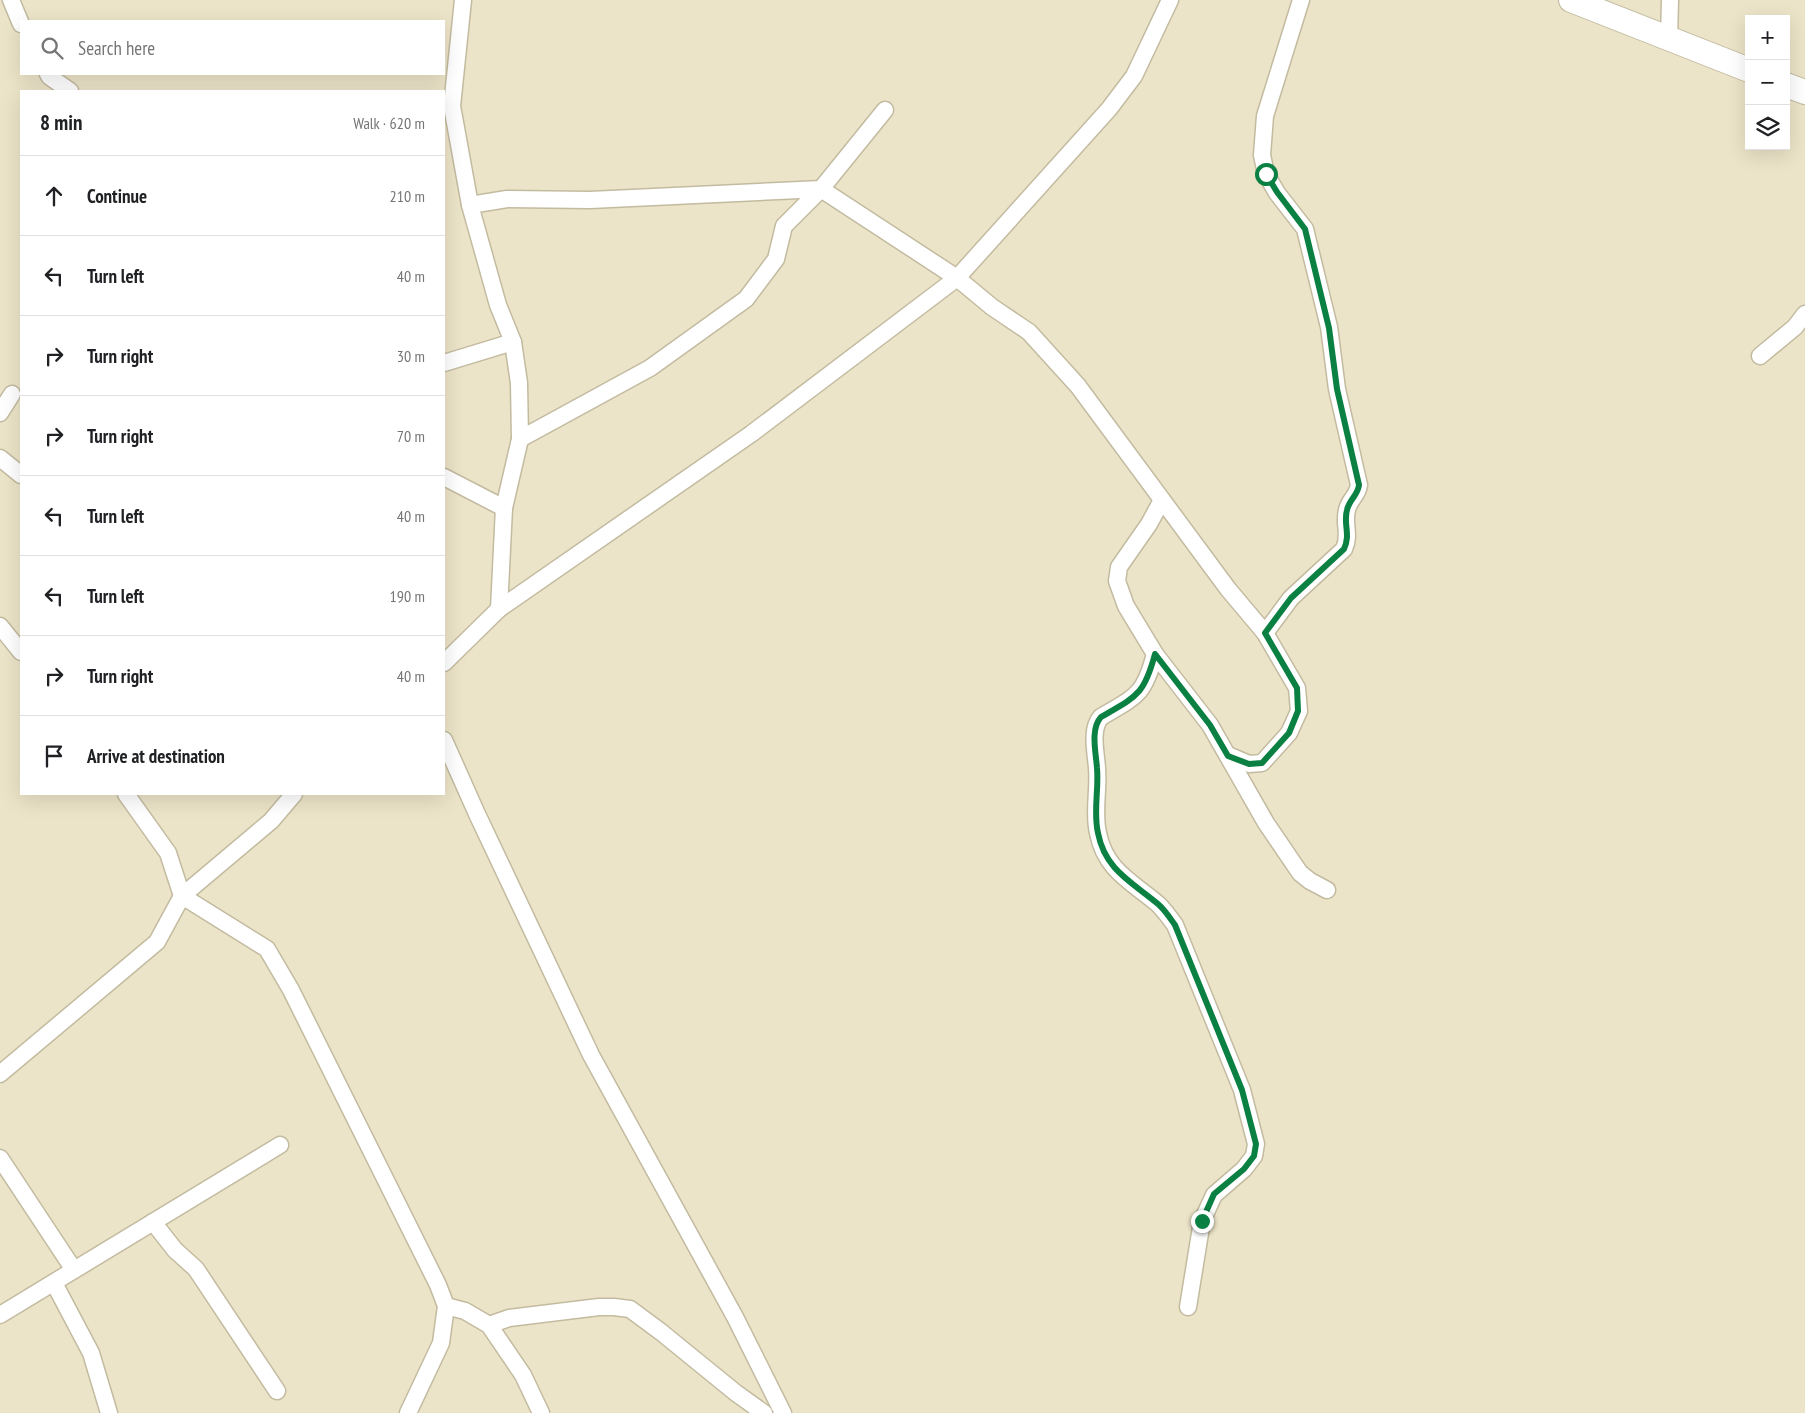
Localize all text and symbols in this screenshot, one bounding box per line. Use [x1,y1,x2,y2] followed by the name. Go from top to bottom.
[1745,15,1790,150] map controls
[1745,15,1790,60] button: +
[20,20,445,75] search box
[38,34,66,62] icon: search
[78,36,155,60] text: Search here
[1745,60,1790,105] button: −
[1745,105,1790,150] button: layers
[40,109,82,136] text: 8 min
[353,113,425,133] text: Walk · 620 m
[1255,163,1278,186] route start
[40,182,68,210] icon: ahead
[87,184,147,208] text: Continue
[390,186,425,206] text: 210 m
[40,262,68,290] icon: left
[87,264,144,288] text: Turn left
[397,266,425,286] text: 40 m
[40,342,68,370] icon: right
[87,344,153,368] text: Turn right
[397,346,425,366] text: 30 m
[40,422,68,450] icon: right
[87,424,153,448] text: Turn right
[397,426,425,446] text: 70 m
[40,502,68,530] icon: left
[87,504,144,528] text: Turn left
[397,506,425,526] text: 40 m
[40,582,68,610] icon: left
[87,584,144,608] text: Turn left
[390,586,425,606] text: 190 m
[40,662,68,690] icon: right
[87,664,153,688] text: Turn right
[397,666,425,686] text: 40 m
[40,742,68,770] icon: arrive
[87,744,225,768] text: Arrive at destination
[1191,1210,1214,1233] route end

